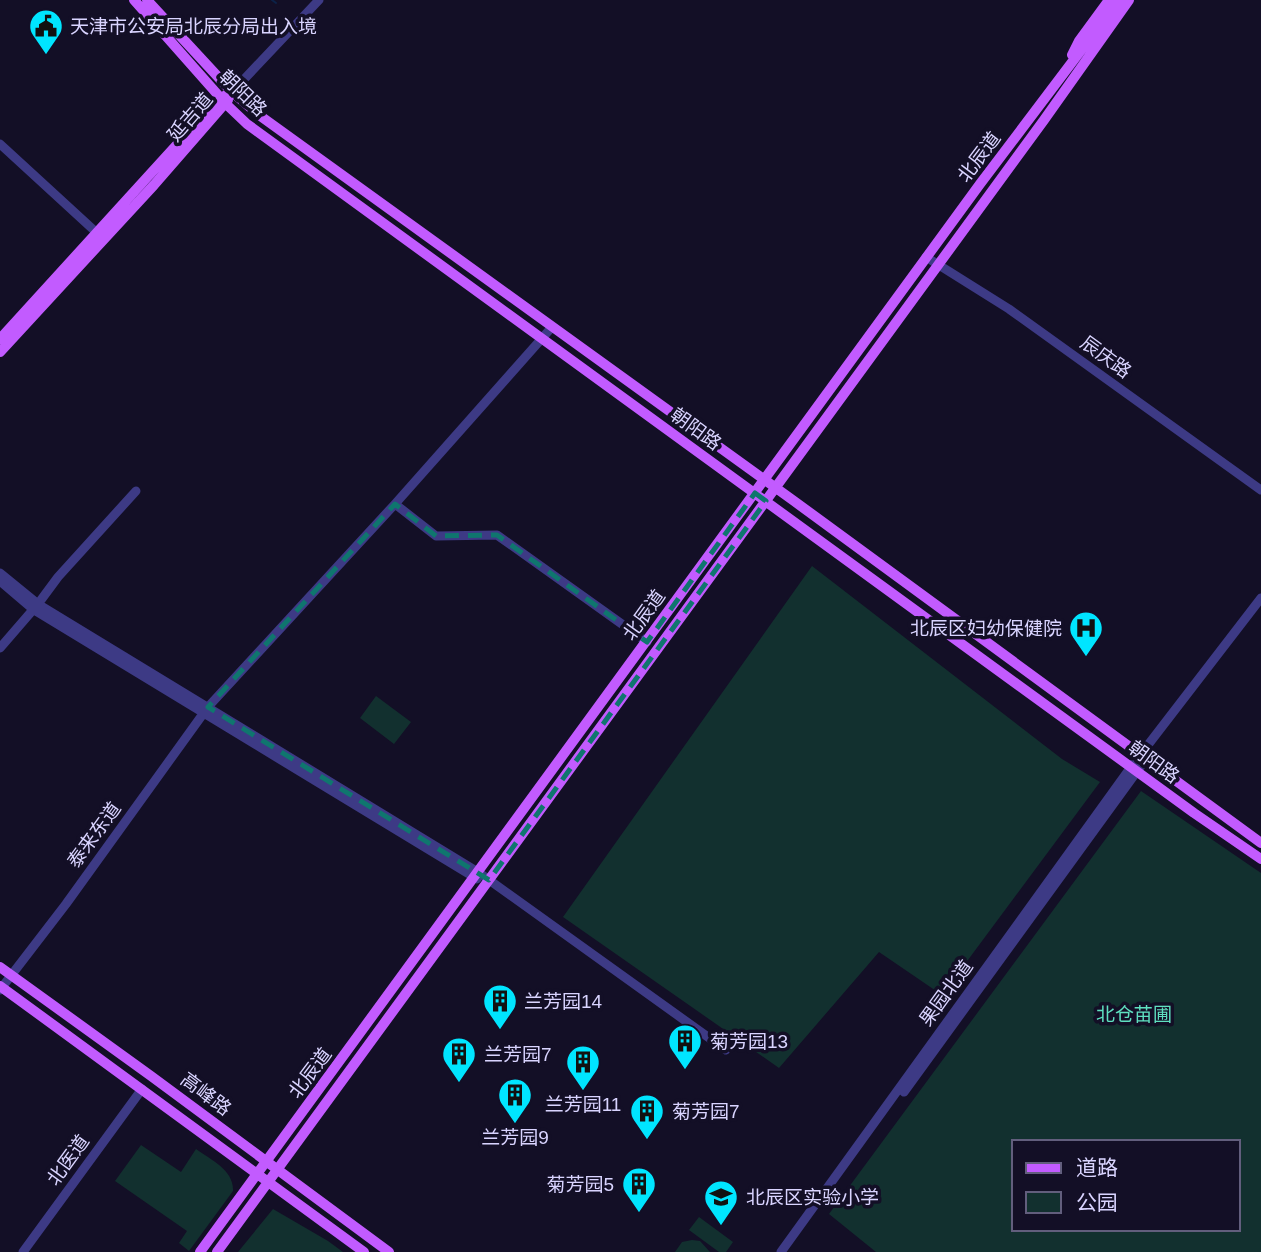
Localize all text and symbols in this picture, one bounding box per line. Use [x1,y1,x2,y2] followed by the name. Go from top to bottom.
[27,7,65,56] public building icon: 天津市公安局北辰分局出入境
[70,16,317,37] place label: 天津市公安局北辰分局出入境
[215,66,271,120] street label: 朝阳路
[163,89,217,145] street label: 延吉道
[953,128,1005,186] street label: 北辰道
[1077,332,1135,382] street label: 辰庆路
[667,404,725,454] street label: 朝阳路
[619,586,669,644] street label: 北辰道
[1067,609,1105,658] hospital icon: 北辰区妇幼保健院
[910,618,1062,639] place label: 北辰区妇幼保健院
[1125,737,1183,787] street label: 朝阳路
[63,798,125,872] street label: 泰来东道
[915,956,977,1030] street label: 果园北道
[481,982,519,1031] building icon: 兰芳园14
[524,991,603,1012] place label: 兰芳园14
[1096,1004,1172,1025] park label: 北仓苗圃
[666,1022,704,1071] building icon: 菊芳园13
[710,1031,788,1052] place label: 菊芳园13
[440,1035,478,1084] building icon: 兰芳园7
[564,1043,602,1092] building icon: 兰芳园11
[284,1044,336,1102] street label: 北辰道
[484,1044,552,1065] place label: 兰芳园7
[177,1068,235,1120] street label: 高峰路
[496,1076,534,1125] building icon: 兰芳园9
[628,1092,666,1141] building icon: 菊芳园7
[545,1094,621,1115] place label: 兰芳园11
[672,1101,740,1122] place label: 菊芳园7
[481,1127,549,1148] place label: 兰芳园9
[43,1131,93,1189] street label: 北医道
[1012,1140,1240,1231] legend
[1076,1156,1118,1179] text: 道路
[620,1165,658,1214] building icon: 菊芳园5
[546,1174,614,1195] place label: 菊芳园5
[702,1178,740,1227] school or university icon: 北辰区实验小学
[746,1187,879,1208] place label: 北辰区实验小学
[1076,1191,1118,1214] text: 公园

